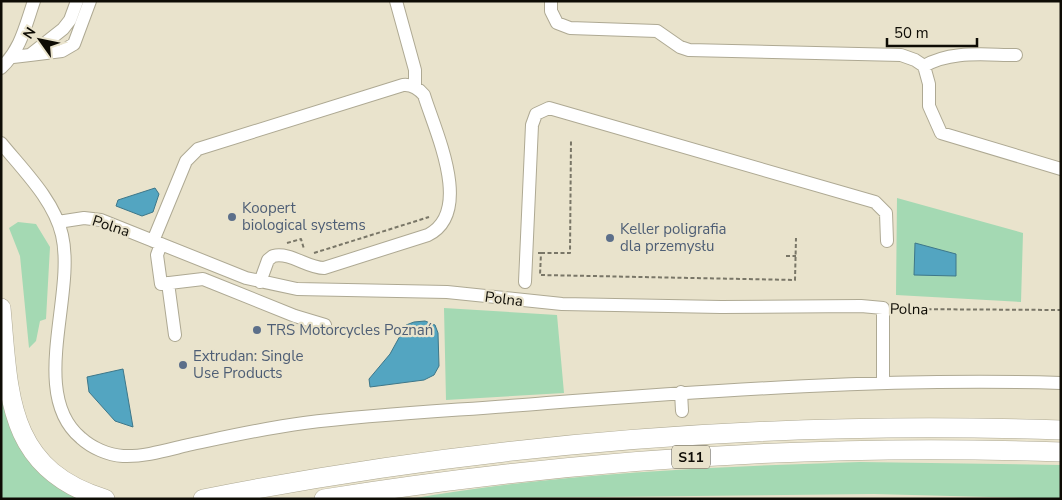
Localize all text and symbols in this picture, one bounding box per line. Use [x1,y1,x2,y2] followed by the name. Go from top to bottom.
[15,15,65,65] north arrow
[887,15,977,47] scale bar
[894,23,929,43] text: 50 m
[19,24,40,43] text: N
[242,198,366,235] place label: Koopert biological systems
[90,211,132,241] street label: Polna
[226,211,238,223] marker: Koopert biological systems
[620,219,727,256] place label: Keller poligrafia dla przemysłu
[604,232,616,244] marker: Keller poligrafia dla przemysłu
[484,287,524,311] street label: Polna
[890,299,928,319] street label: Polna
[267,320,433,340] place label: TRS Motorcycles Poznań
[251,324,263,336] marker: TRS Motorcycles Poznań
[193,346,304,383] place label: Extrudan: Single Use Products
[177,359,189,371] marker: Extrudan: Single Use Products
[672,446,710,468] road number: S11

